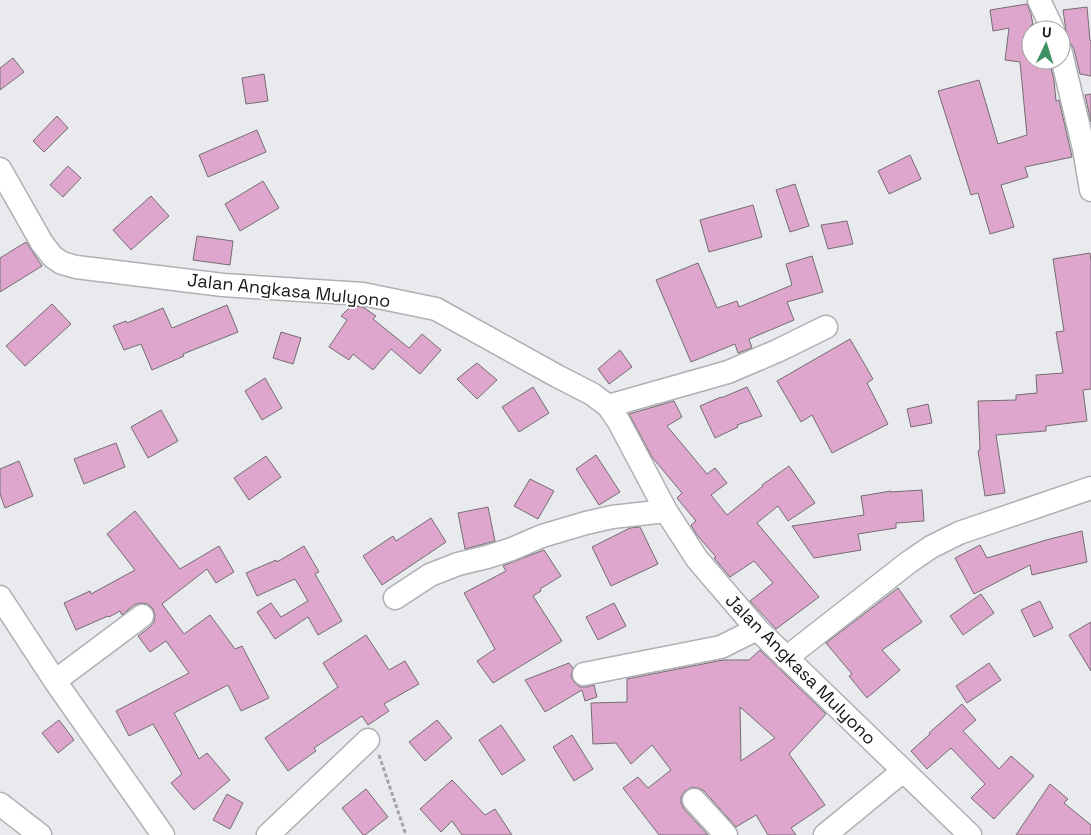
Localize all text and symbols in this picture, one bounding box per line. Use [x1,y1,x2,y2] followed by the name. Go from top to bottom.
[1021,20,1071,70] north arrow
[1042,23,1052,41] text: U
[186,268,392,312] street label: Jalan Angkasa Mulyono
[721,589,881,749] street label: Jalan Angkasa Mulyono

